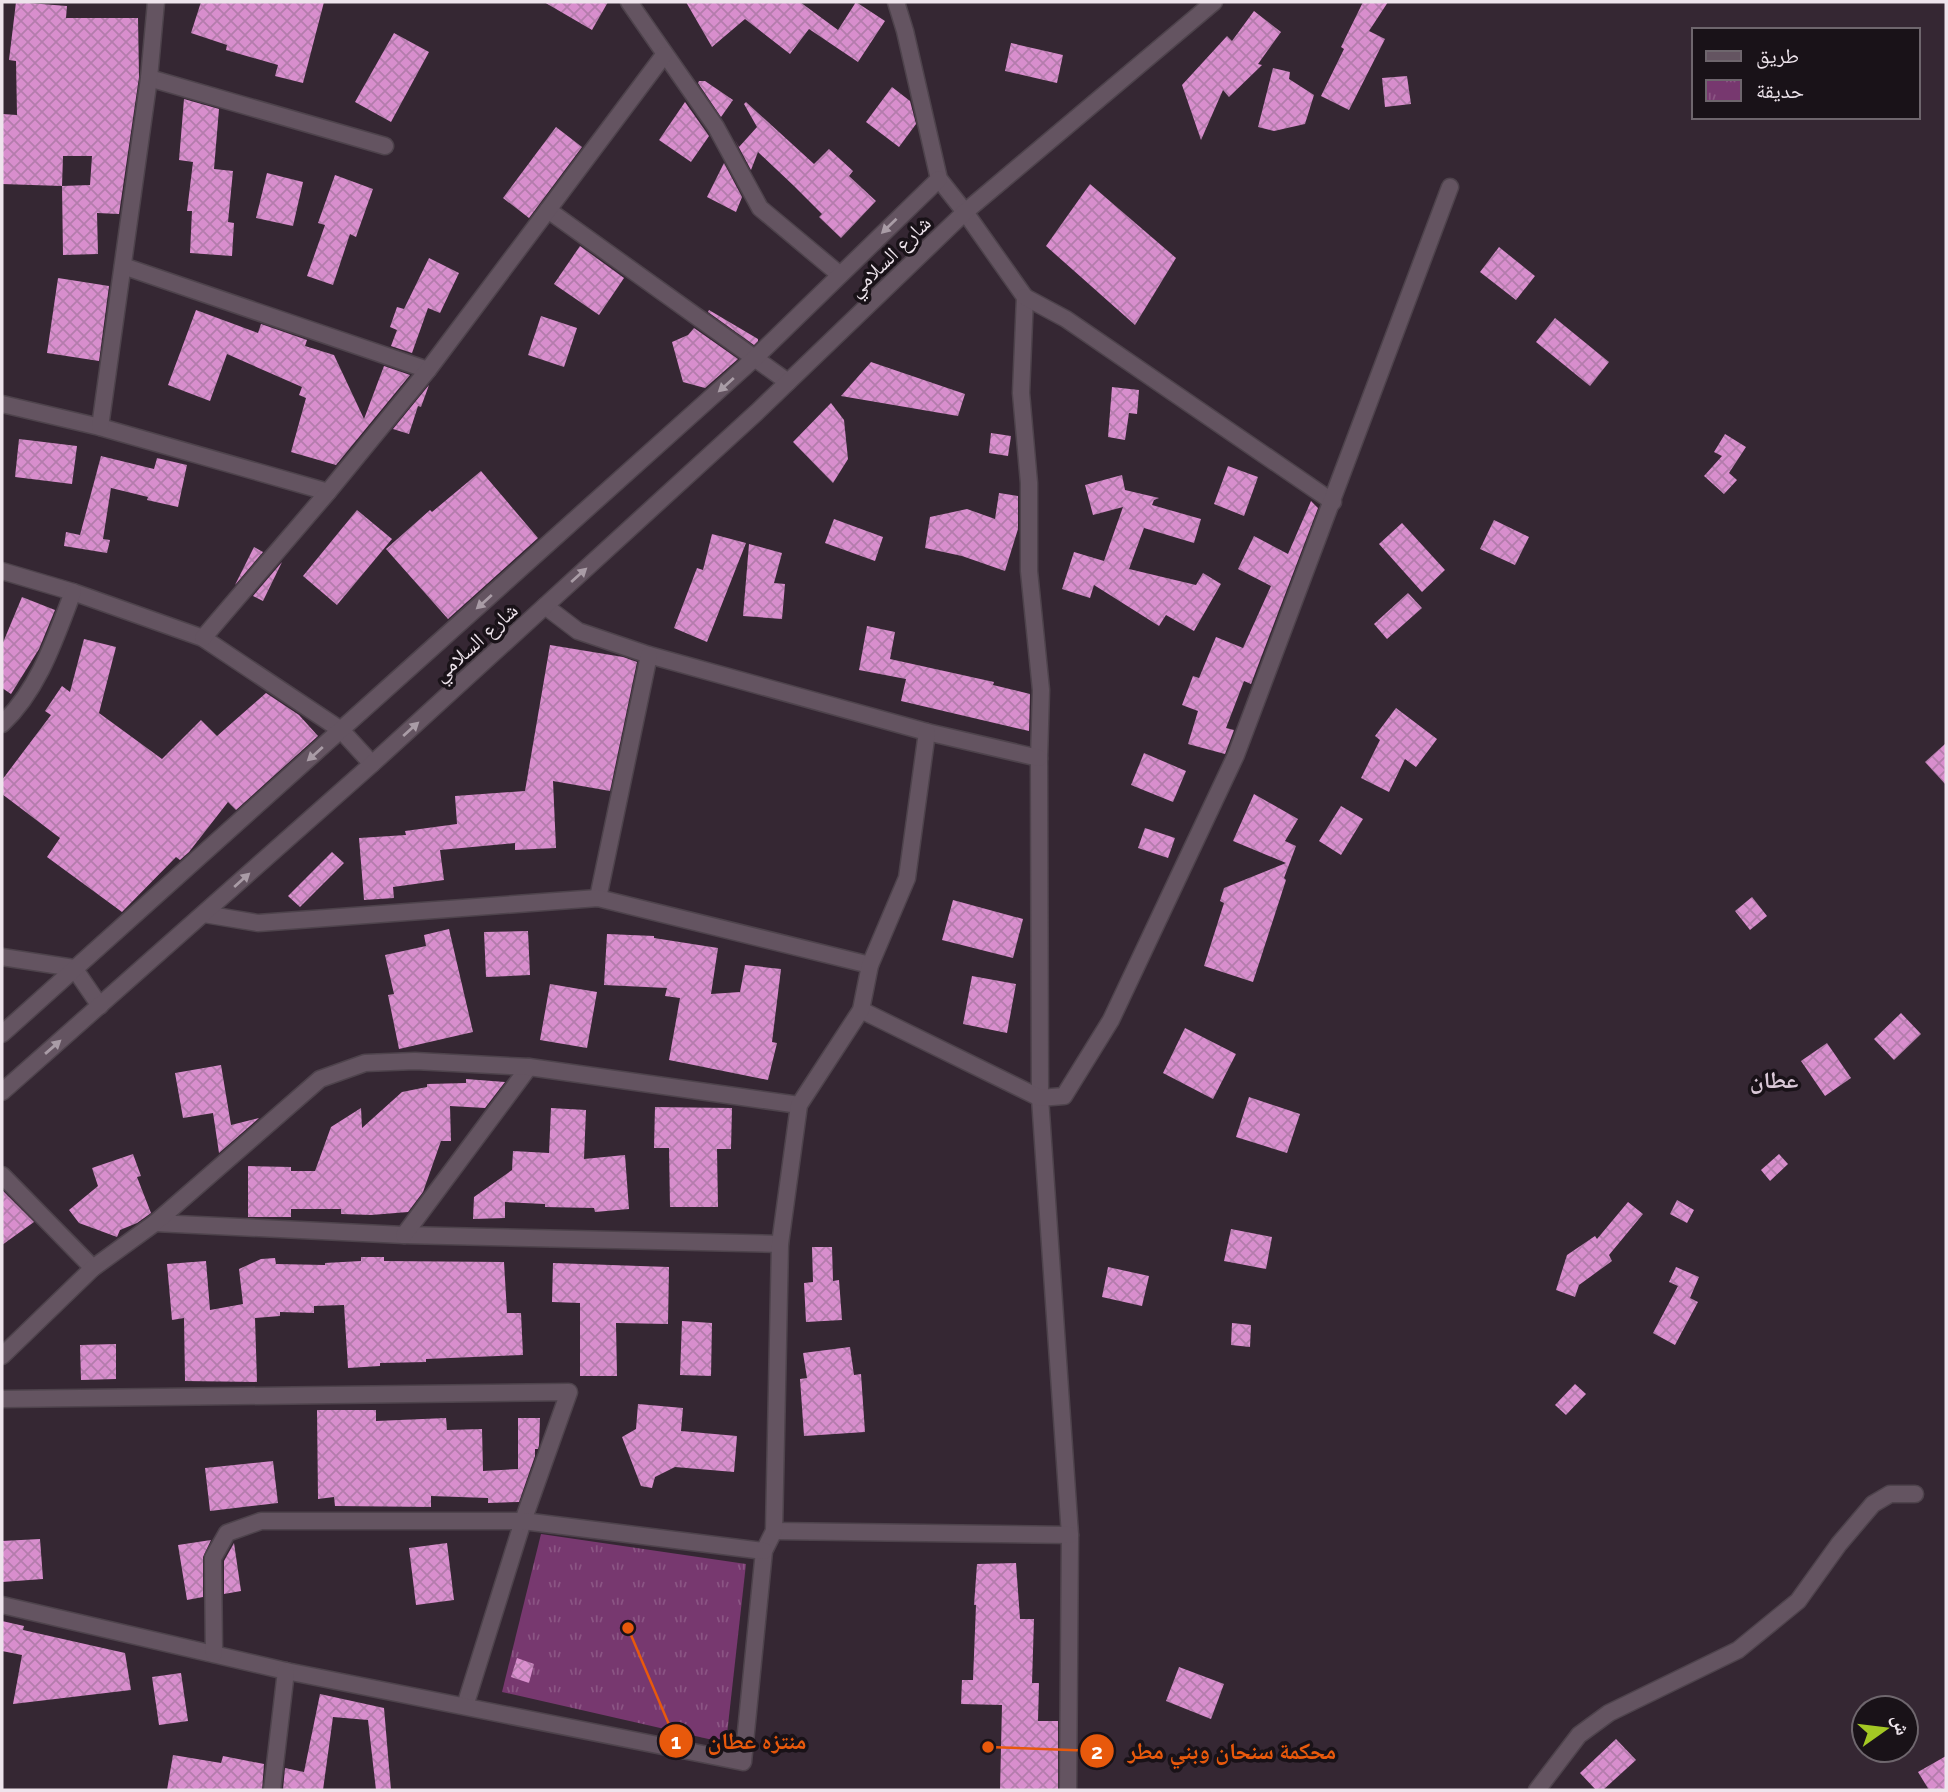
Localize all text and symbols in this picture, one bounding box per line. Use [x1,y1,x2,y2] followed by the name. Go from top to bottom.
[1692,28,1920,119] legend
[1756,43,1799,69] text: طريق
[1756,78,1804,103] text: حديقة
[842,210,939,305] street label: شارع السلامي
[881,218,898,234] one-way arrow
[718,376,735,392] one-way arrow
[570,567,588,583] one-way arrow
[475,594,493,610] one-way arrow
[427,597,525,690] street label: شارع السلامي
[402,721,419,737] one-way arrow
[306,746,323,761] one-way arrow
[233,873,250,889] one-way arrow
[44,1039,62,1055] one-way arrow
[1750,1066,1798,1094] district label: عطان
[1850,1694,1920,1764] north arrow
[1887,1712,1915,1738] text: ش
[658,1719,820,1763] callout: منتزه عطان
[708,1727,806,1755] text: منتزه عطان
[671,1729,681,1754] text: 1
[1079,1729,1351,1773] callout: محكمة سنحان وبني مطر
[1127,1737,1336,1770] text: محكمة سنحان وبني مطر
[1091,1739,1103,1764] text: 2

